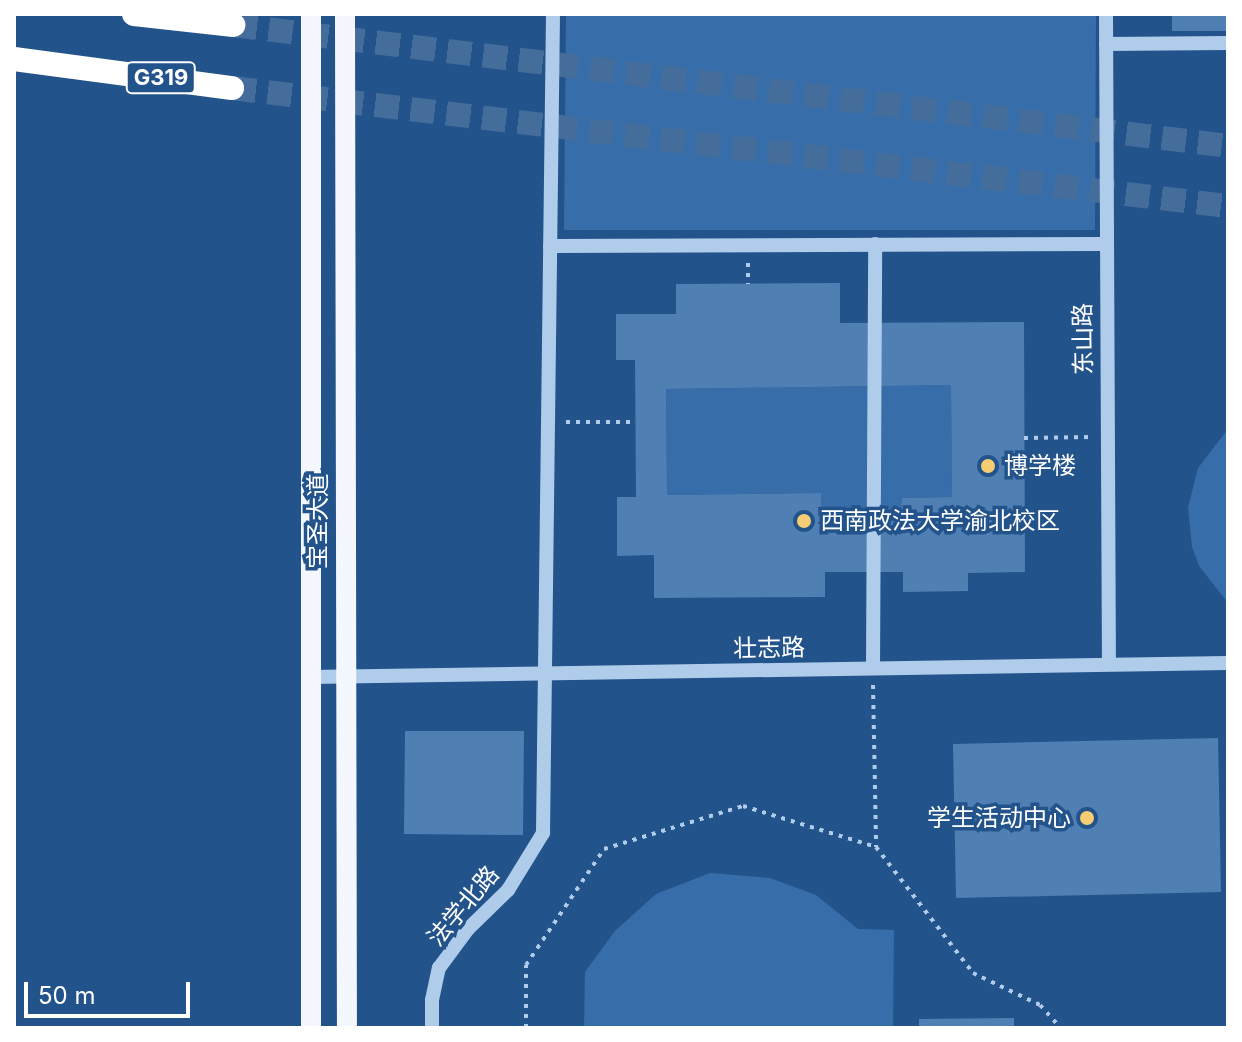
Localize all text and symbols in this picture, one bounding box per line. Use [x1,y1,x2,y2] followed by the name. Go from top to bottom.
[125,60,197,96] road number: G319
[1068,303,1098,375] street label: 东山路
[1004,452,1076,480] place label: 博学楼
[979,457,997,475] marker: 博学楼
[304,473,332,569] street label: 宝圣大道
[820,507,1060,535] place label: 西南政法大学渝北校区
[795,512,813,530] marker: 西南政法大学渝北校区
[733,633,805,663] street label: 壮志路
[927,804,1071,832] place label: 学生活动中心
[1078,809,1096,827] marker: 学生活动中心
[421,860,505,952] street label: 法学北路
[28,966,194,1016] scale bar
[38,981,96,1010] text: 50 m

